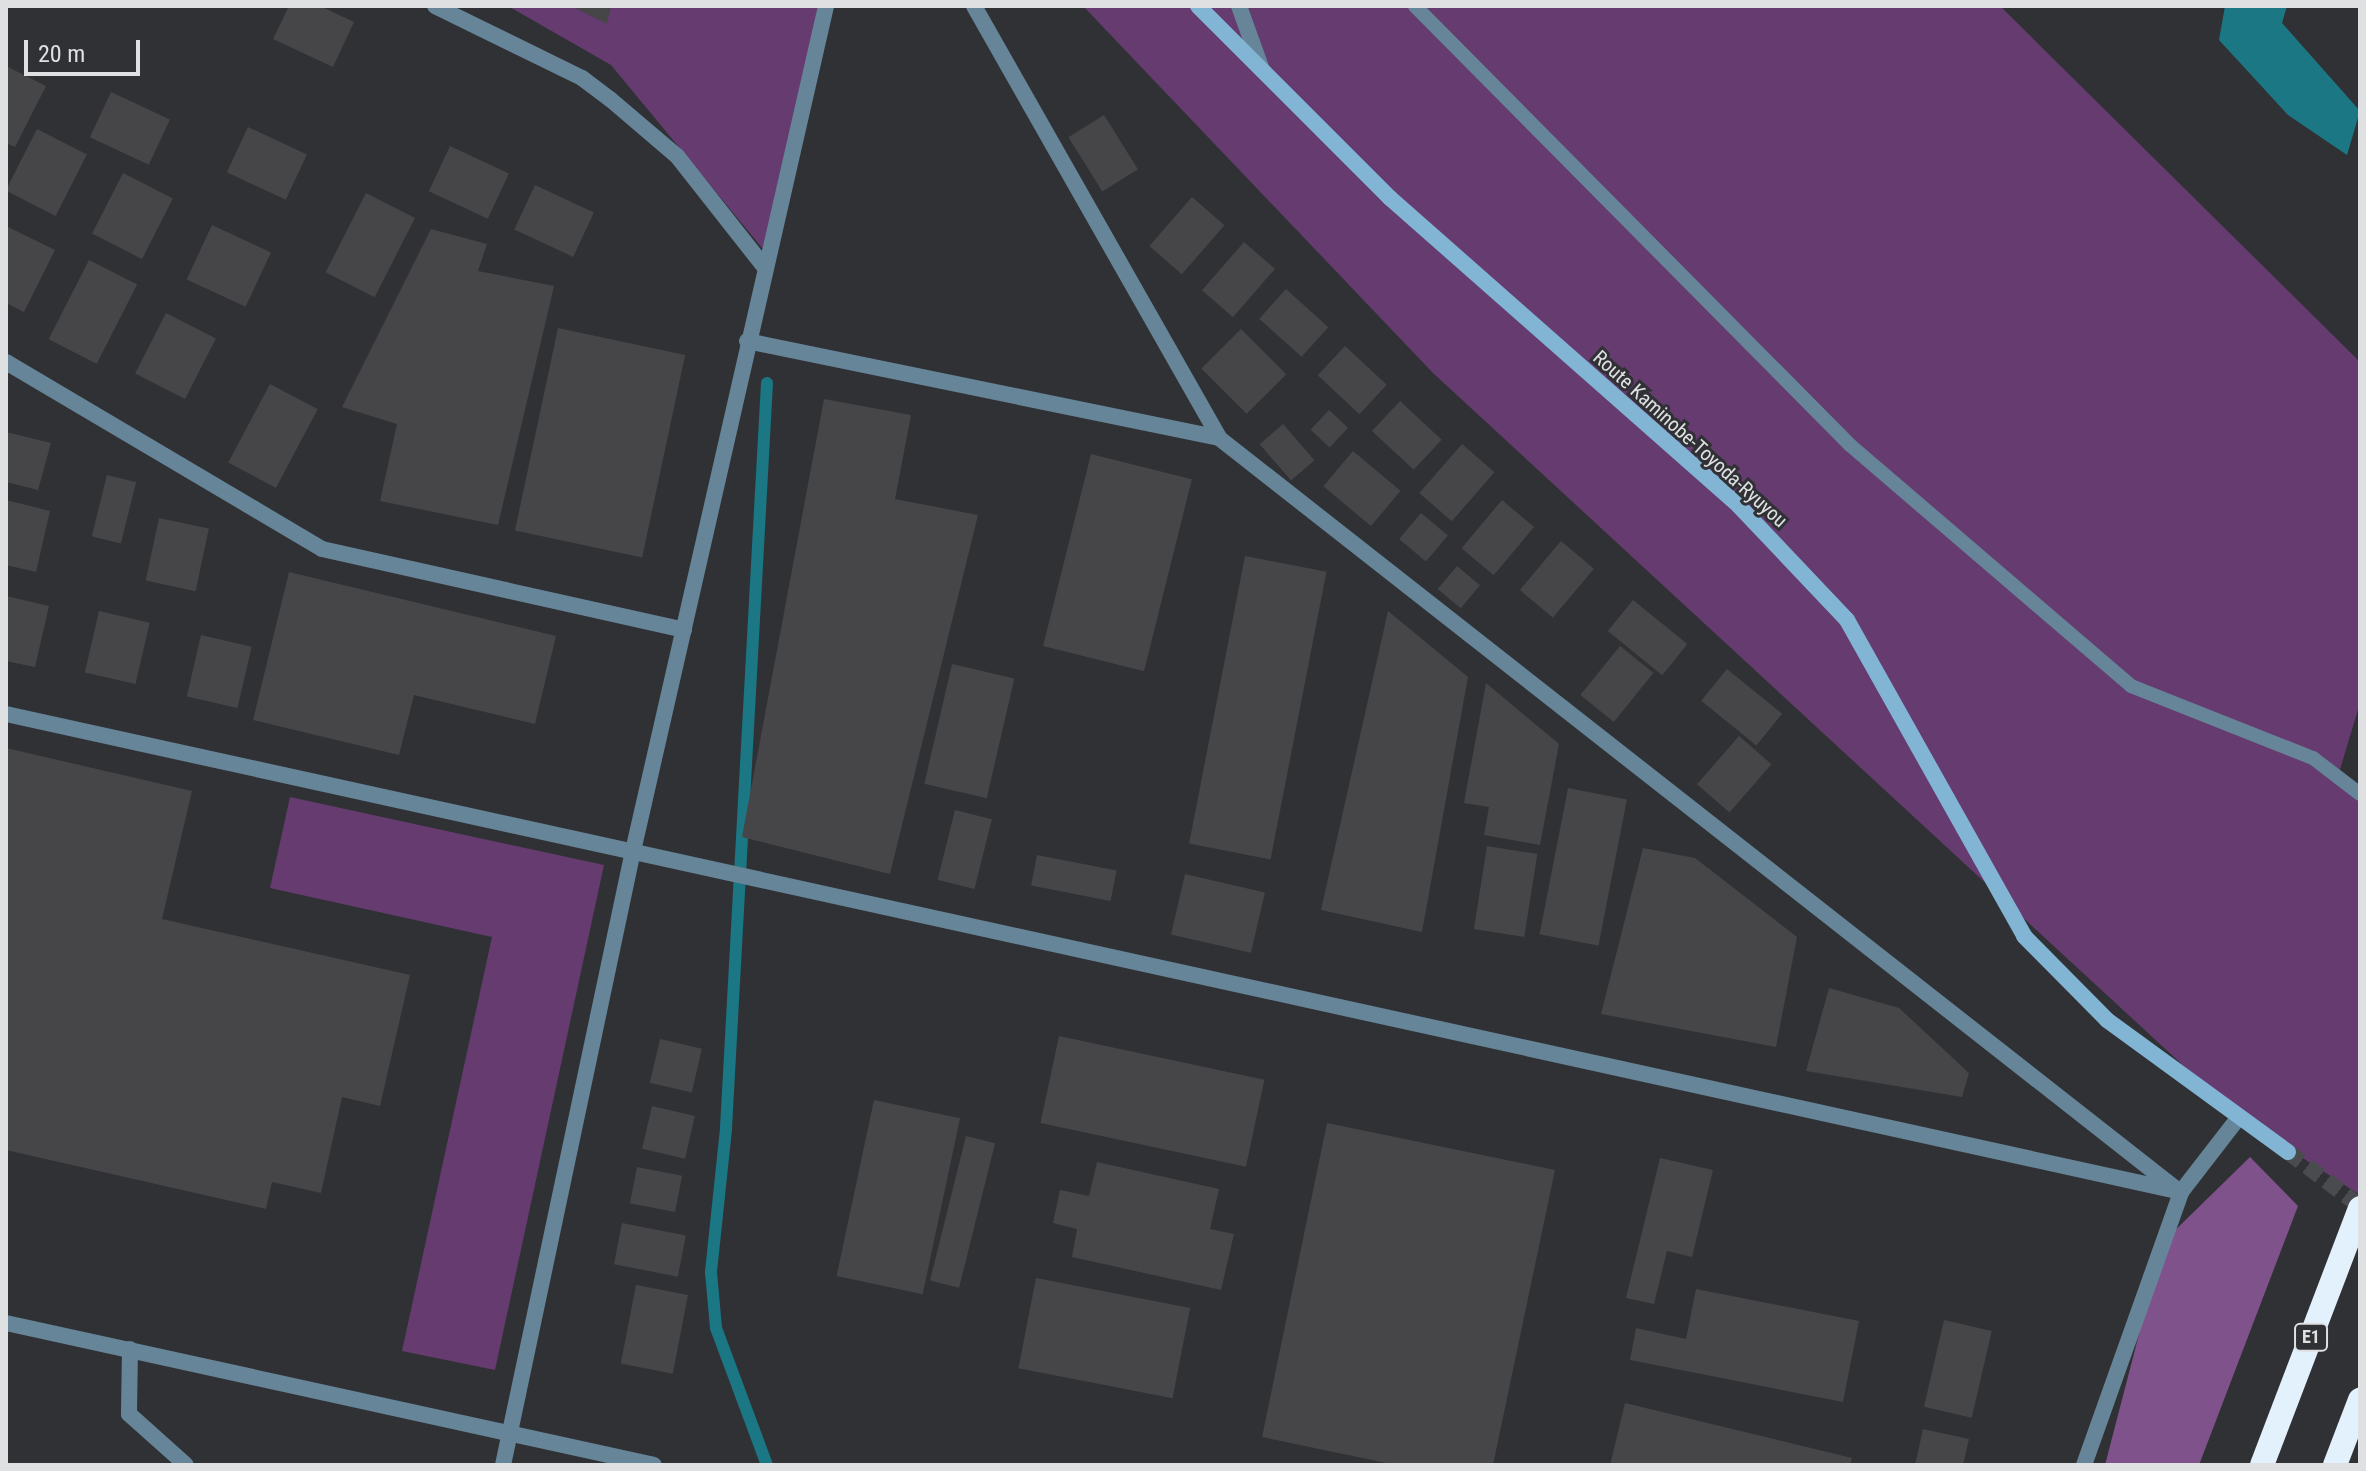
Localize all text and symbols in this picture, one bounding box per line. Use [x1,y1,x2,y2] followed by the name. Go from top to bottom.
[28,24,144,74] scale bar
[38,40,85,68] text: 20 m
[1588,346,1792,532] street label: Route Kaminobe-Toyoda-Ryuyou
[2293,1323,2329,1351] road number: E1

